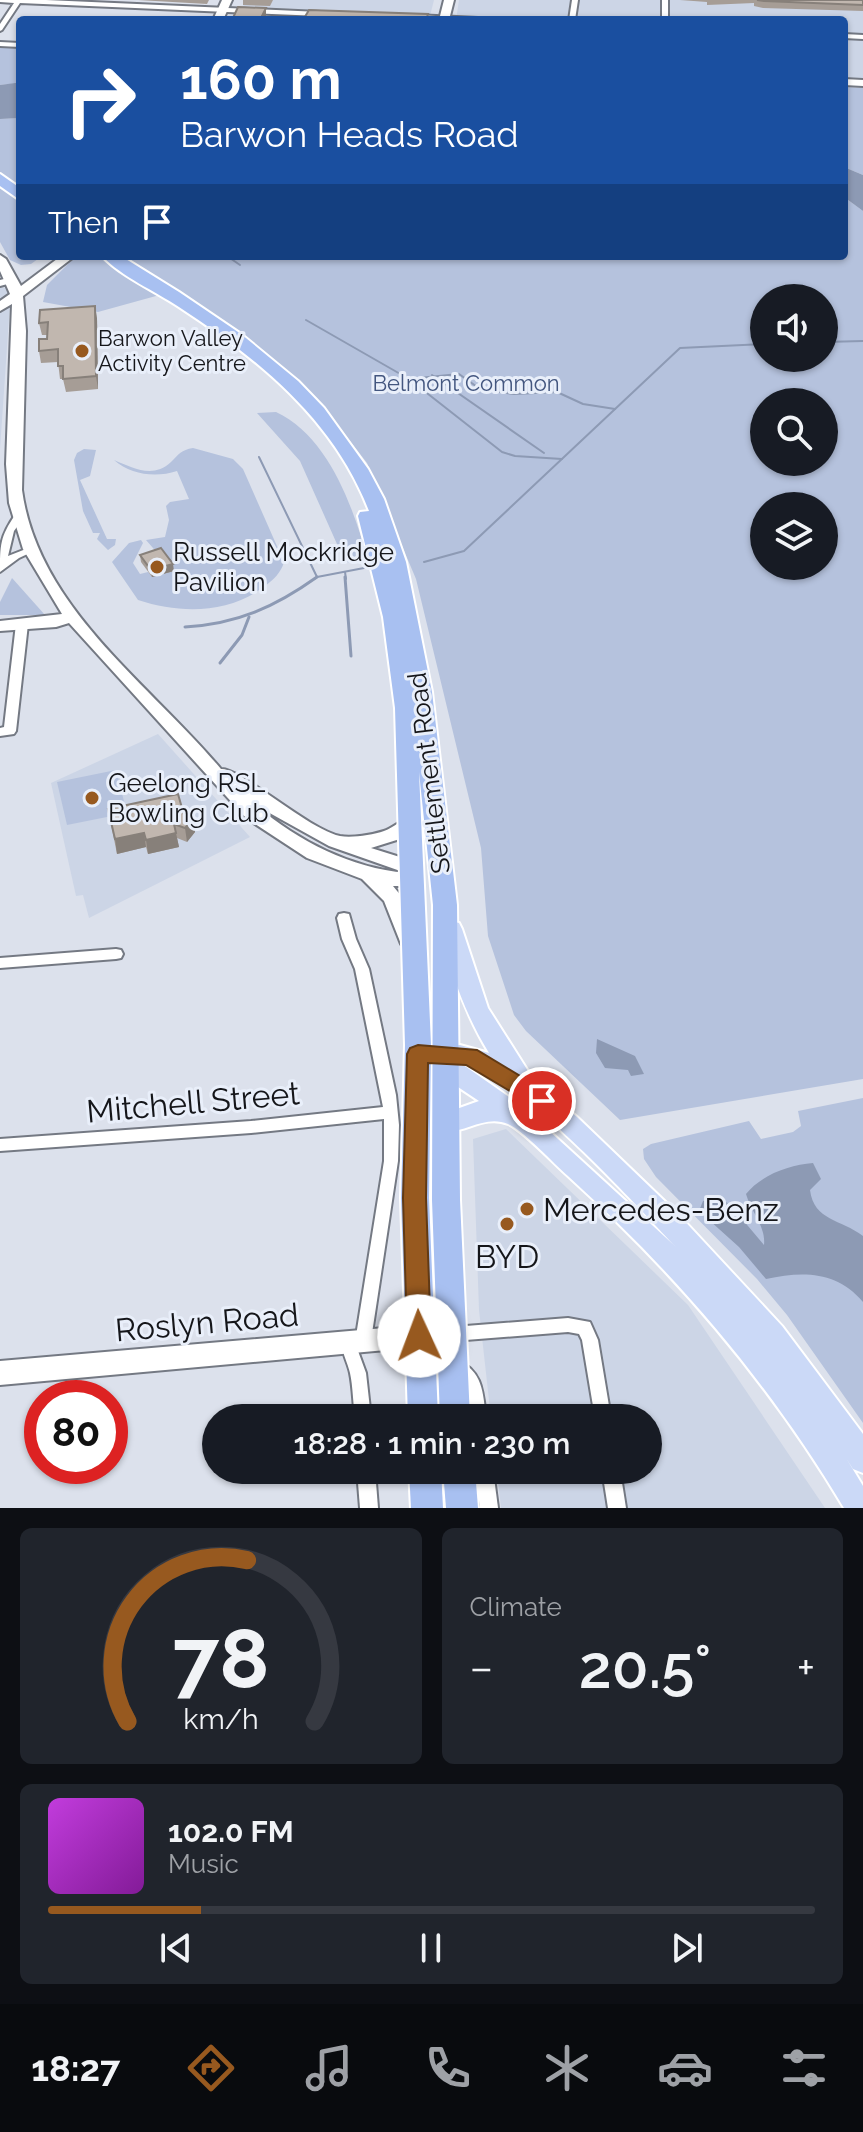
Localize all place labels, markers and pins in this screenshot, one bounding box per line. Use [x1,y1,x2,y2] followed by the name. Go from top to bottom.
[98,325,246,376] place label: Barwon Valley Activity Centre
[73,342,91,360] marker: Barwon Valley Activity Centre
[173,537,394,597] place label: Russell Mockridge Pavilion
[148,558,166,576] marker: Russell Mockridge Pavilion
[108,768,268,828] place label: Geelong RSL Bowling Club
[83,789,101,807] marker: Geelong RSL Bowling Club
[508,1067,576,1135] pin
[543,1191,779,1228] place label: Mercedes-Benz
[518,1200,536,1218] marker: Mercedes-Benz
[498,1215,516,1233] marker: BYD
[475,1238,539,1275] place label: BYD

